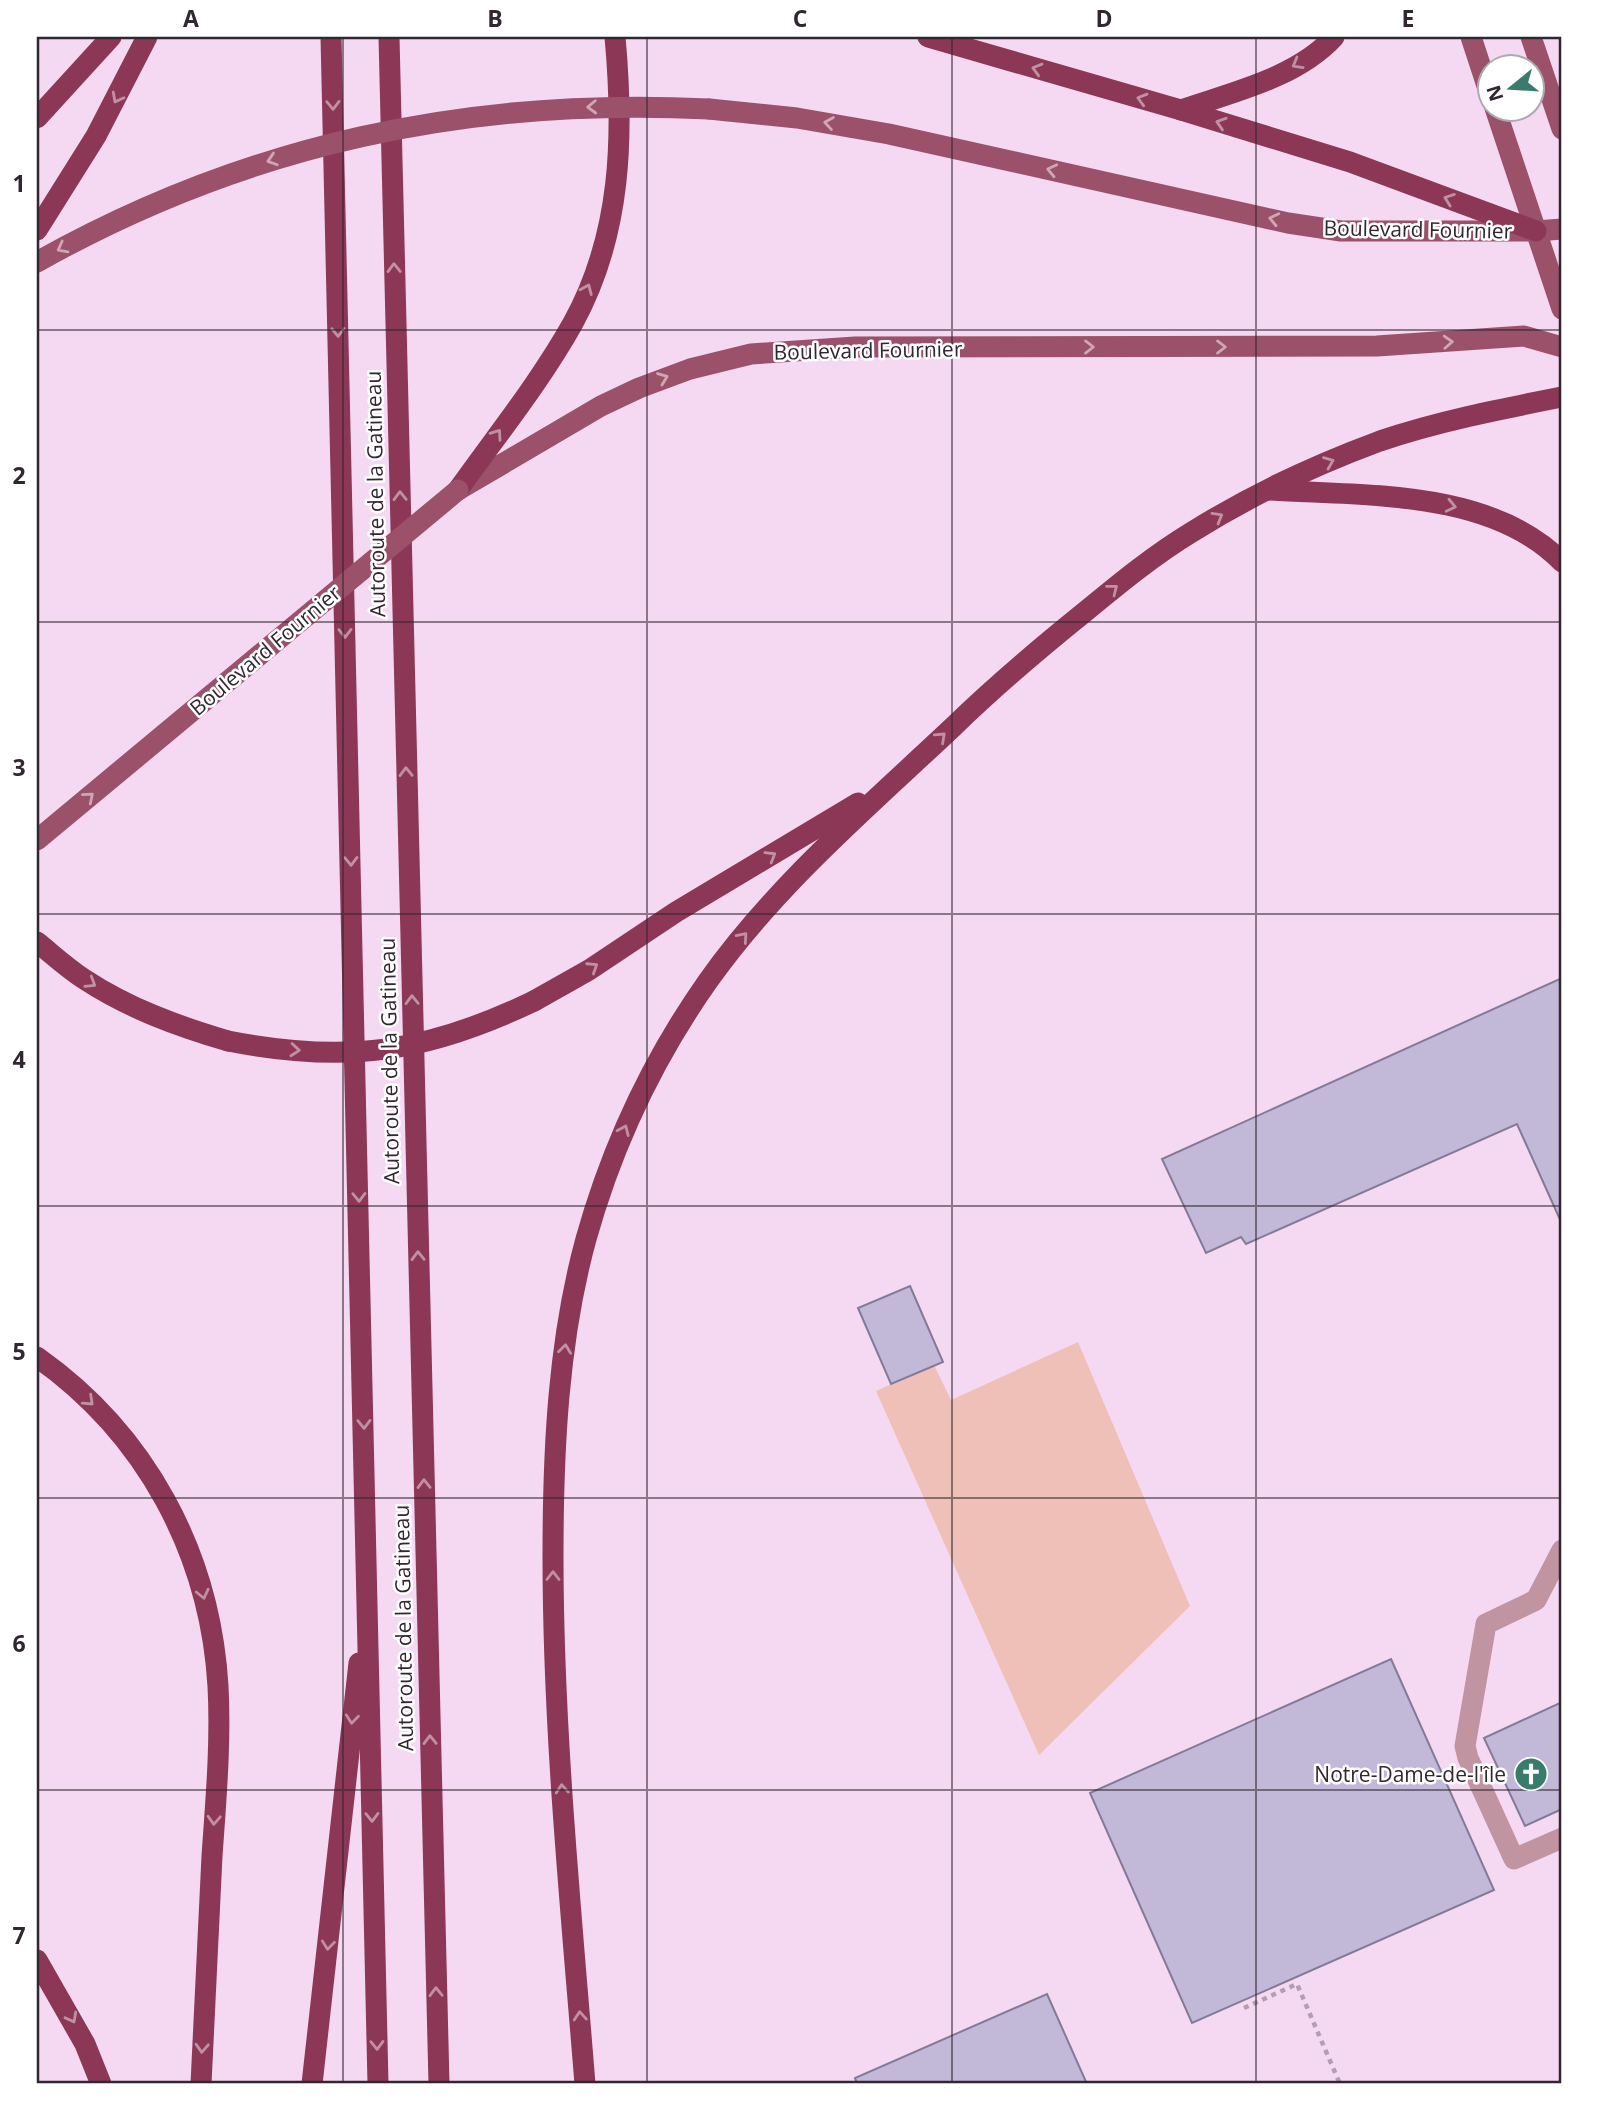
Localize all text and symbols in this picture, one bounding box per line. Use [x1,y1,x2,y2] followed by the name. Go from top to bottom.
[183,2,199,34] text: A
[487,2,503,34] text: B
[793,2,807,34] text: C
[1095,2,1113,34] text: D
[1402,2,1414,34] text: E
[1476,52,1546,122] north arrow
[1292,56,1305,69] one-way arrow
[1031,63,1043,77] one-way arrow
[1480,82,1510,105] text: N
[112,91,125,103] one-way arrow
[1136,92,1148,107] one-way arrow
[586,99,597,114] one-way arrow
[325,100,341,111] one-way arrow
[823,116,835,131] one-way arrow
[1215,117,1228,131] one-way arrow
[266,152,278,167] one-way arrow
[1046,164,1058,178] one-way arrow
[12,167,26,199] text: 1
[1444,193,1456,207] one-way arrow
[1268,213,1280,228] one-way arrow
[1323,213,1513,245] street label: Boulevard Fournier
[57,240,69,253] one-way arrow
[387,262,402,273] one-way arrow
[579,284,593,296] one-way arrow
[331,327,346,338] one-way arrow
[773,334,963,366] street label: Boulevard Fournier
[1443,335,1454,350] one-way arrow
[1084,339,1095,355] one-way arrow
[1216,339,1227,355] one-way arrow
[359,370,391,618] street label: Autoroute de la Gatineau
[657,373,669,387] one-way arrow
[489,429,501,442] one-way arrow
[1323,456,1335,470] one-way arrow
[12,459,26,491] text: 2
[392,490,408,500] one-way arrow
[1445,498,1457,512] one-way arrow
[1211,512,1224,525] one-way arrow
[184,578,347,721] street label: Boulevard Fournier
[1106,584,1118,597] one-way arrow
[338,628,353,639] one-way arrow
[933,733,946,746] one-way arrow
[12,751,26,783] text: 3
[399,766,414,777] one-way arrow
[82,792,94,805] one-way arrow
[763,851,776,864] one-way arrow
[343,856,358,867] one-way arrow
[735,933,747,946] one-way arrow
[373,937,405,1185] street label: Autoroute de la Gatineau
[585,963,598,975] one-way arrow
[83,975,96,988] one-way arrow
[404,994,419,1005] one-way arrow
[12,1043,26,1075] text: 4
[289,1043,301,1058] one-way arrow
[616,1125,630,1138] one-way arrow
[351,1192,366,1203] one-way arrow
[410,1251,426,1261] one-way arrow
[12,1335,26,1367] text: 5
[558,1343,573,1355] one-way arrow
[81,1393,94,1406] one-way arrow
[356,1420,372,1430] one-way arrow
[416,1478,432,1489] one-way arrow
[387,1504,419,1752] street label: Autoroute de la Gatineau
[545,1570,561,1581] one-way arrow
[194,1588,209,1600] one-way arrow
[12,1627,26,1659] text: 6
[345,1713,360,1724] one-way arrow
[422,1734,438,1745] one-way arrow
[1512,1755,1550,1793] church icon: Notre-Dame-de-l'île
[1314,1760,1506,1788] place label: Notre-Dame-de-l'île
[555,1784,570,1795] one-way arrow
[365,1812,380,1823] one-way arrow
[207,1815,222,1826] one-way arrow
[12,1919,26,1951] text: 7
[320,1939,335,1950] one-way arrow
[428,1986,444,1996] one-way arrow
[572,2010,587,2021] one-way arrow
[63,2011,77,2024] one-way arrow
[370,2040,385,2051] one-way arrow
[195,2042,210,2053] one-way arrow

